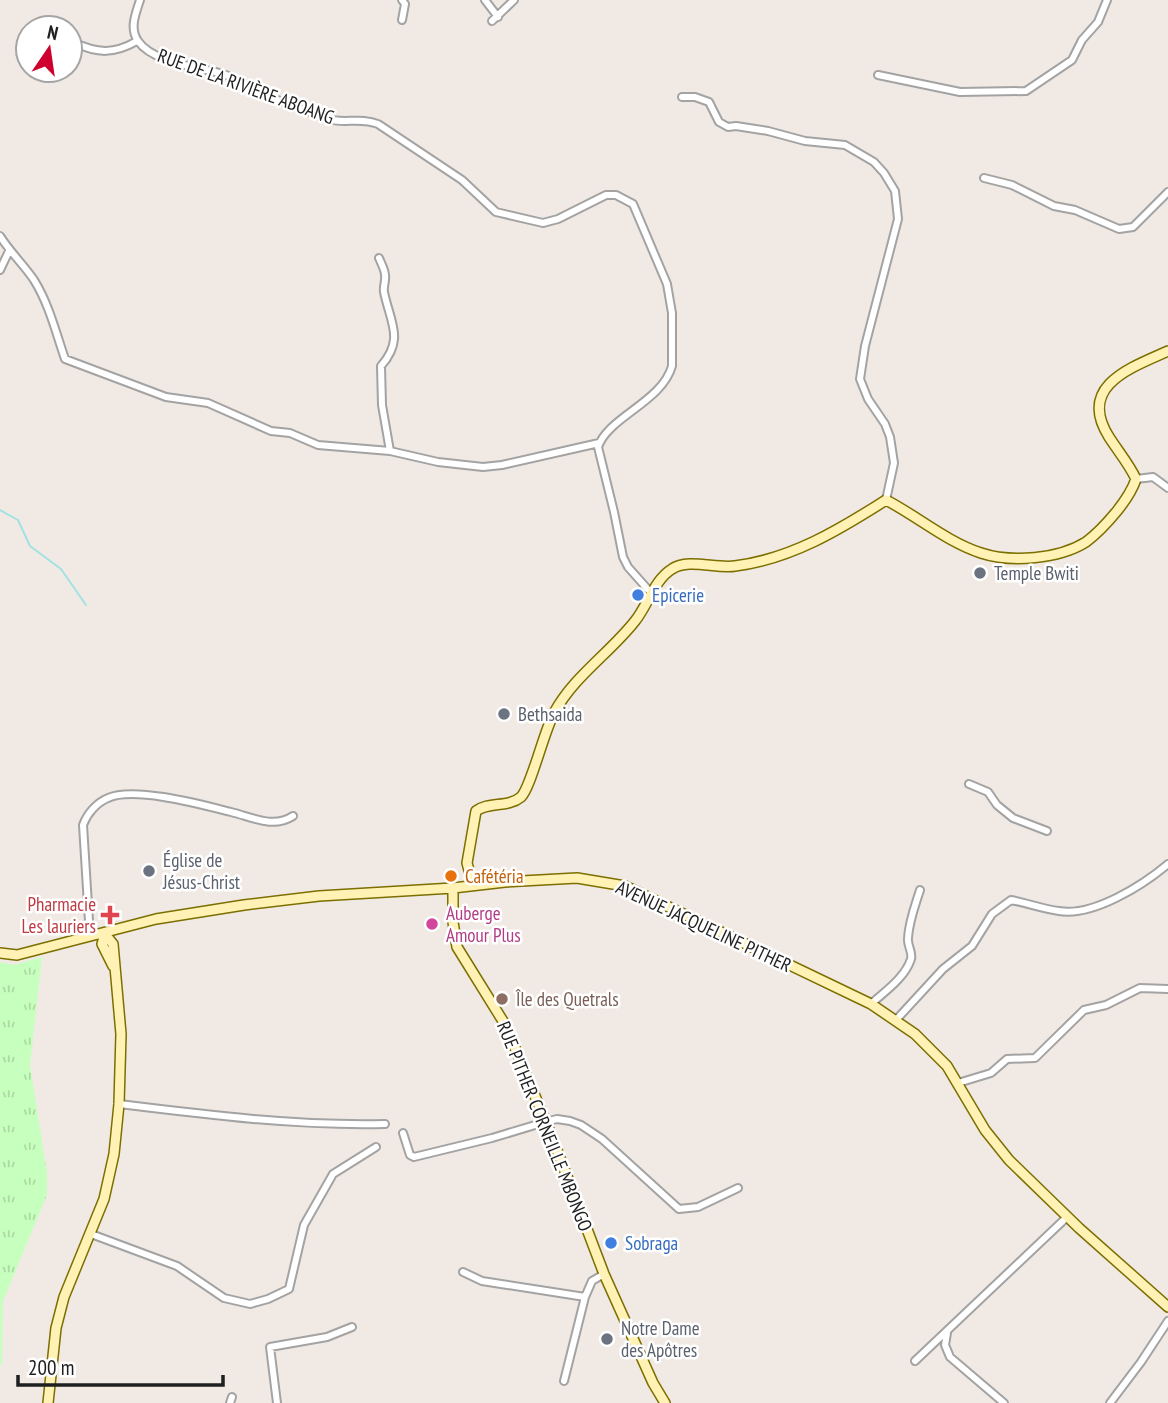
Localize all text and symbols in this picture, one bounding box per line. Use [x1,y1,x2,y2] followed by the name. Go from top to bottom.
[14,14,84,84] north arrow
[45,20,61,45] text: N
[155,43,337,129] street label: RUE DE LA RIVIÈRE ABOANG
[994,561,1079,585] place label: Temple Bwiti
[972,565,988,581] marker: Temple Bwiti
[652,583,704,607] place label: Epicerie
[630,587,646,603] marker: Epicerie
[518,702,582,726] place label: Bethsaida
[496,706,512,722] marker: Bethsaida
[162,848,241,894] place label: Église de Jésus-Christ
[141,863,157,879] marker: Église de Jésus-Christ
[465,864,523,888] place label: Cafétéria
[443,868,459,884] marker: Cafétéria
[612,875,796,977] street label: AVENUE JACQUELINE PITHER
[22,892,96,938] place label: Pharmacie Les lauriers
[446,901,521,947] place label: Auberge Amour Plus
[102,907,118,923] marker: Pharmacie Les lauriers
[424,916,440,932] marker: Auberge Amour Plus
[515,987,619,1011] place label: Île des Quetrals
[494,991,510,1007] marker: Île des Quetrals
[492,1018,598,1234] street label: RUE PITHER CORNEILLE MBONGO
[625,1231,678,1255] place label: Sobraga
[603,1235,619,1251] marker: Sobraga
[621,1316,700,1362] place label: Notre Dame des Apôtres
[599,1331,615,1347] marker: Notre Dame des Apôtres
[18,1344,222,1388] scale bar
[28,1354,74,1381] text: 200 m

